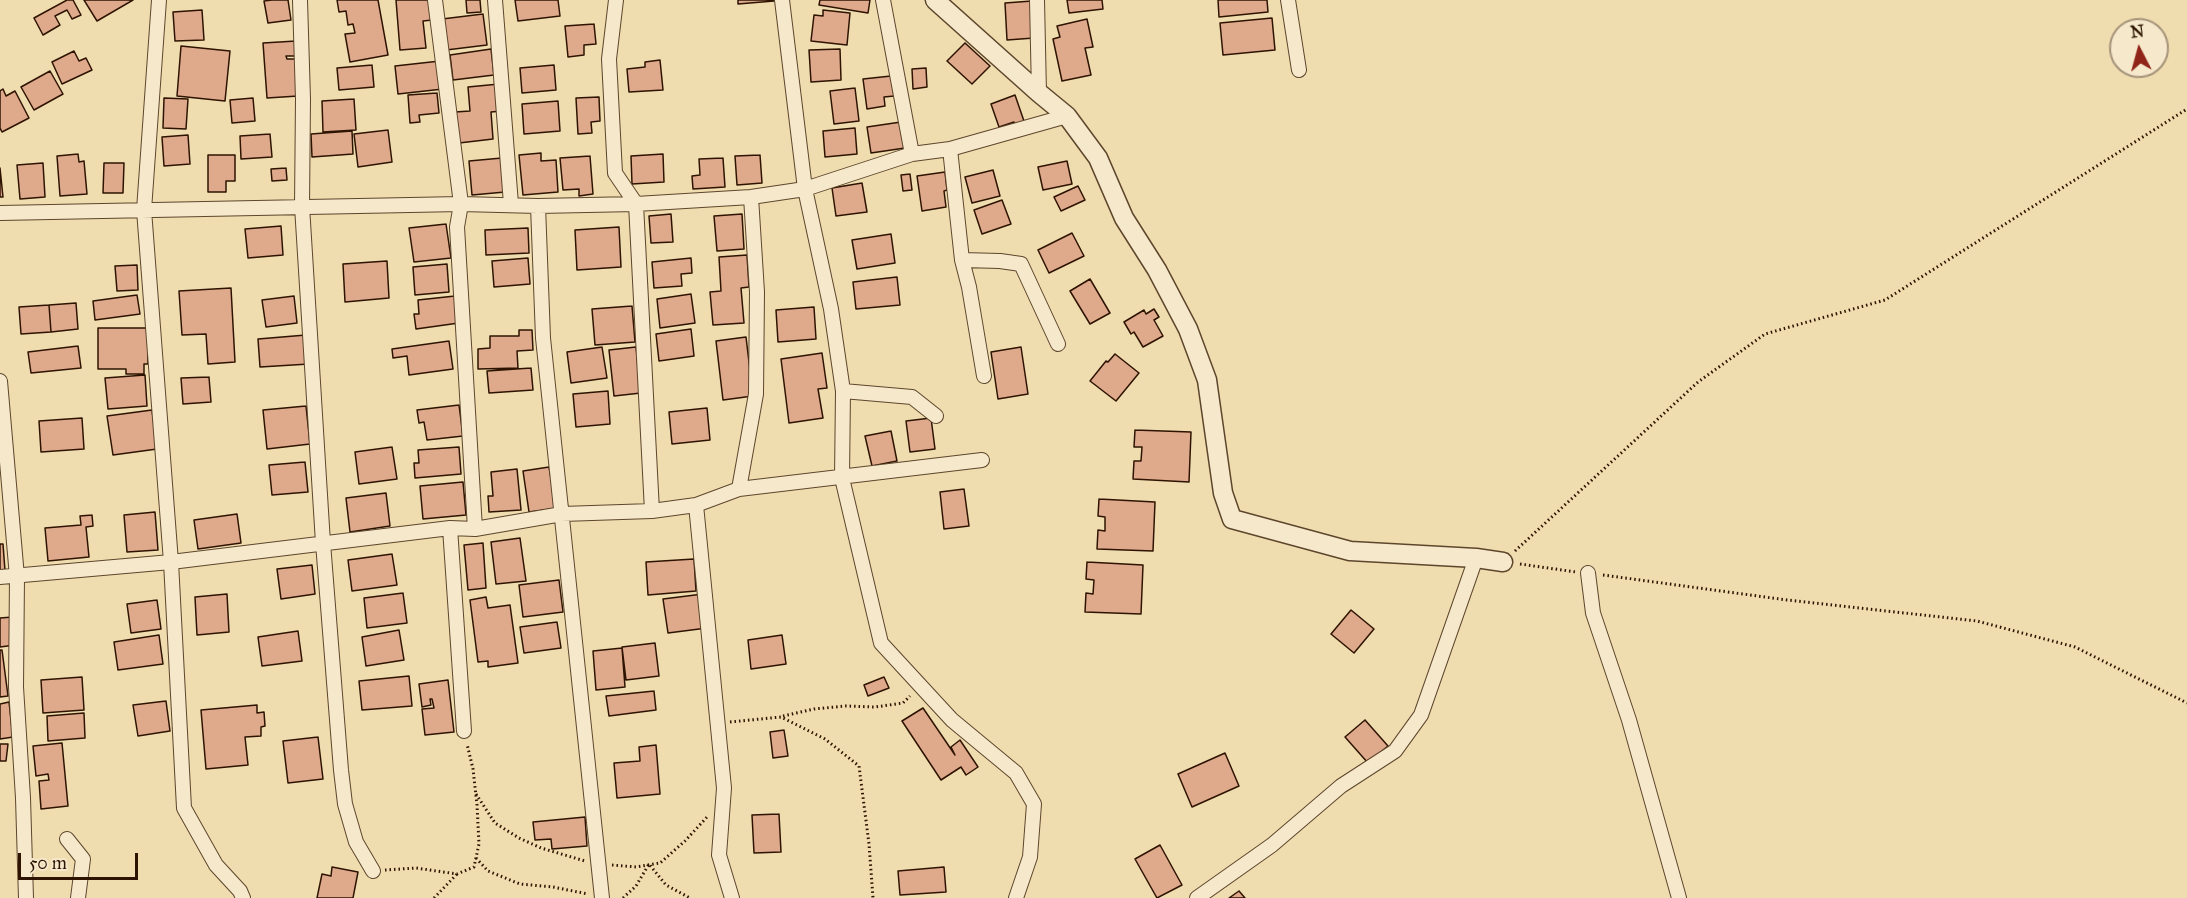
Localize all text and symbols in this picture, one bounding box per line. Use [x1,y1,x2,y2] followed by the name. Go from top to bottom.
[2109,18,2169,78] north arrow
[2130,21,2145,42] text: N
[21,841,141,879] scale bar
[29,852,67,874] text: 50 m

